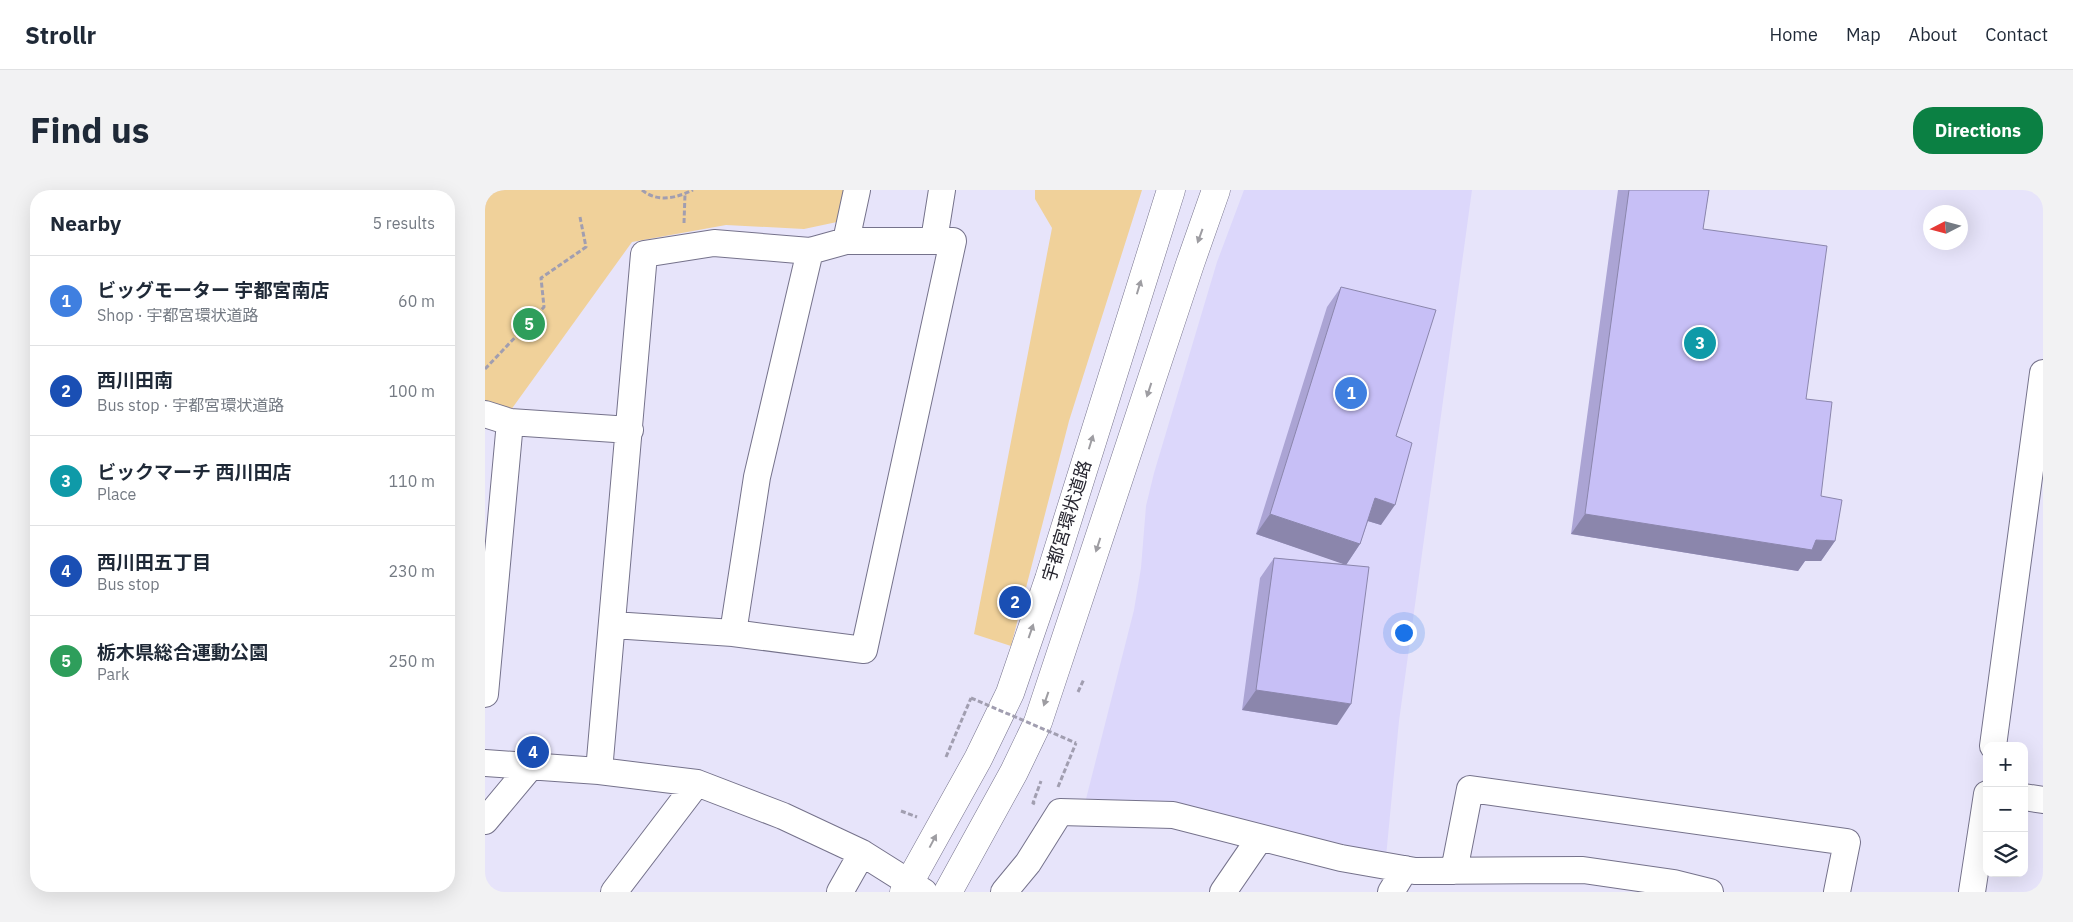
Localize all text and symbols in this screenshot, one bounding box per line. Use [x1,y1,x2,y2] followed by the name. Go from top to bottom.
[25,19,96,51] text: Strollr
[1770,23,1818,46] text: Home
[1846,23,1881,46] text: Map
[1909,23,1957,46] text: About
[1985,23,2048,46] text: Contact
[30,107,149,153] text: Find us
[1913,107,2043,154] button: Directions
[1923,205,1968,250] north arrow
[50,209,121,237] text: Nearby
[372,213,435,233] text: 5 results
[1196,229,1204,244] one-way arrow
[97,278,330,302] text: ビッグモーター 宇都宮南店
[1136,280,1144,295] one-way arrow
[61,291,71,311] text: 1
[398,291,435,311] text: 60 m
[97,305,258,325] text: Shop · 宇都宮環状道路
[513,305,545,343] pin: 5
[1684,324,1716,362] pin: 3
[97,368,173,392] text: 西川田南
[1335,374,1367,412] pin: 1
[61,381,71,401] text: 2
[388,381,435,401] text: 100 m
[1144,383,1152,398] one-way arrow
[97,395,284,415] text: Bus stop · 宇都宮環状道路
[1088,435,1095,450] one-way arrow
[1037,457,1096,584] street label: 宇都宮環状道路
[97,460,292,484] text: ビックマーチ 西川田店
[61,471,71,491] text: 3
[388,471,435,491] text: 110 m
[97,484,136,504] text: Place
[1094,537,1101,552] one-way arrow
[97,550,211,574] text: 西川田五丁目
[61,561,71,581] text: 4
[388,561,435,581] text: 230 m
[97,574,160,594] text: Bus stop
[999,583,1031,621] pin: 2
[1391,620,1417,646] your location
[1028,623,1036,638] one-way arrow
[97,640,268,664] text: 栃木県総合運動公園
[61,651,71,671] text: 5
[388,651,435,671] text: 250 m
[97,664,129,684] text: Park
[1042,691,1050,706] one-way arrow
[517,733,549,771] pin: 4
[1983,742,2028,877] map controls
[1983,742,2028,787] button: +
[1983,787,2028,832] button: −
[1983,832,2028,877] button: layers
[929,833,937,848] one-way arrow

